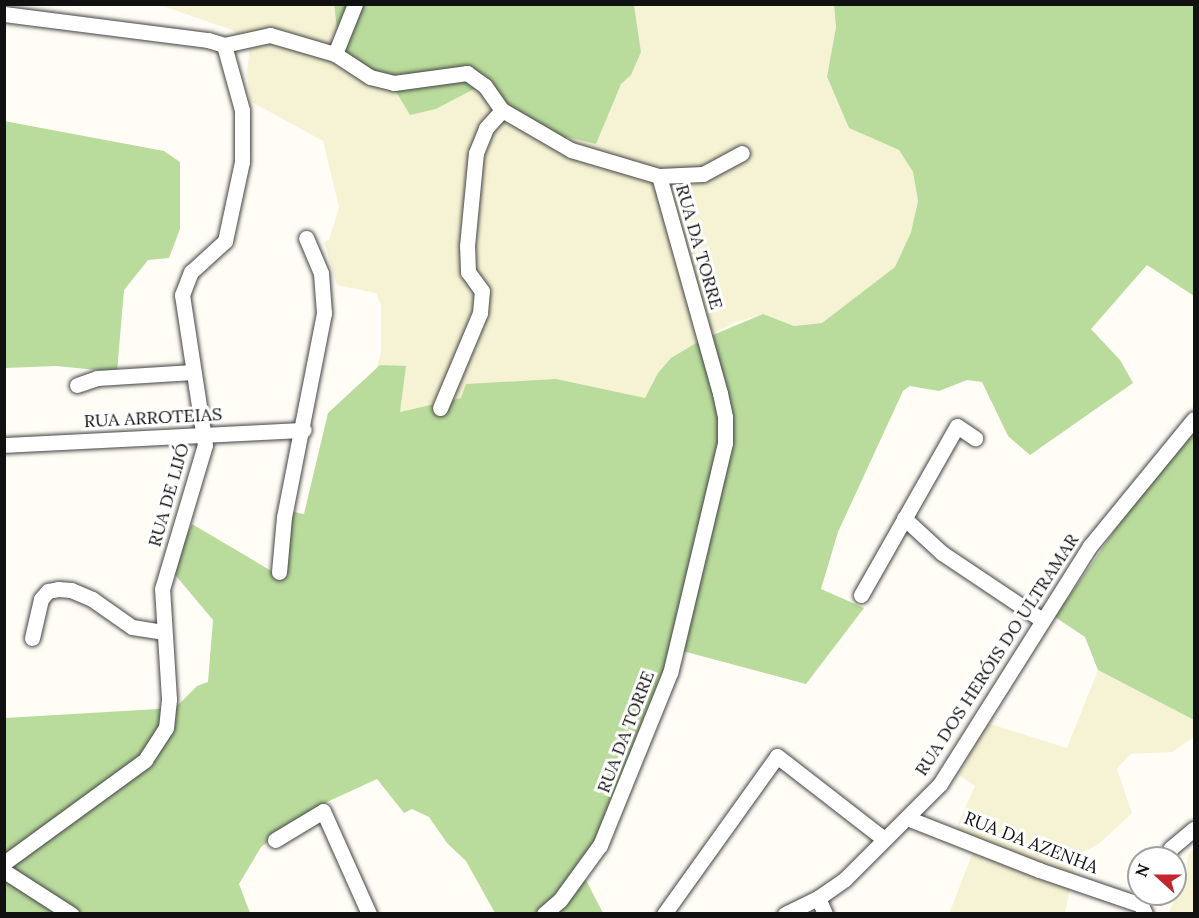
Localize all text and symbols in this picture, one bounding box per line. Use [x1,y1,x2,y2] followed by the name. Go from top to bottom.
[671,182,727,312] street label: RUA DA TORRE
[83,404,223,432] street label: RUA ARROTEIAS
[144,441,194,549] street label: RUA DE LIJÓ
[911,530,1083,780] street label: RUA DOS HERÓIS DO ULTRAMAR
[593,668,659,796] street label: RUA DA TORRE
[961,807,1101,879] street label: RUA DA AZENHA
[1127,846,1187,906] north arrow
[1131,861,1154,880] text: N

